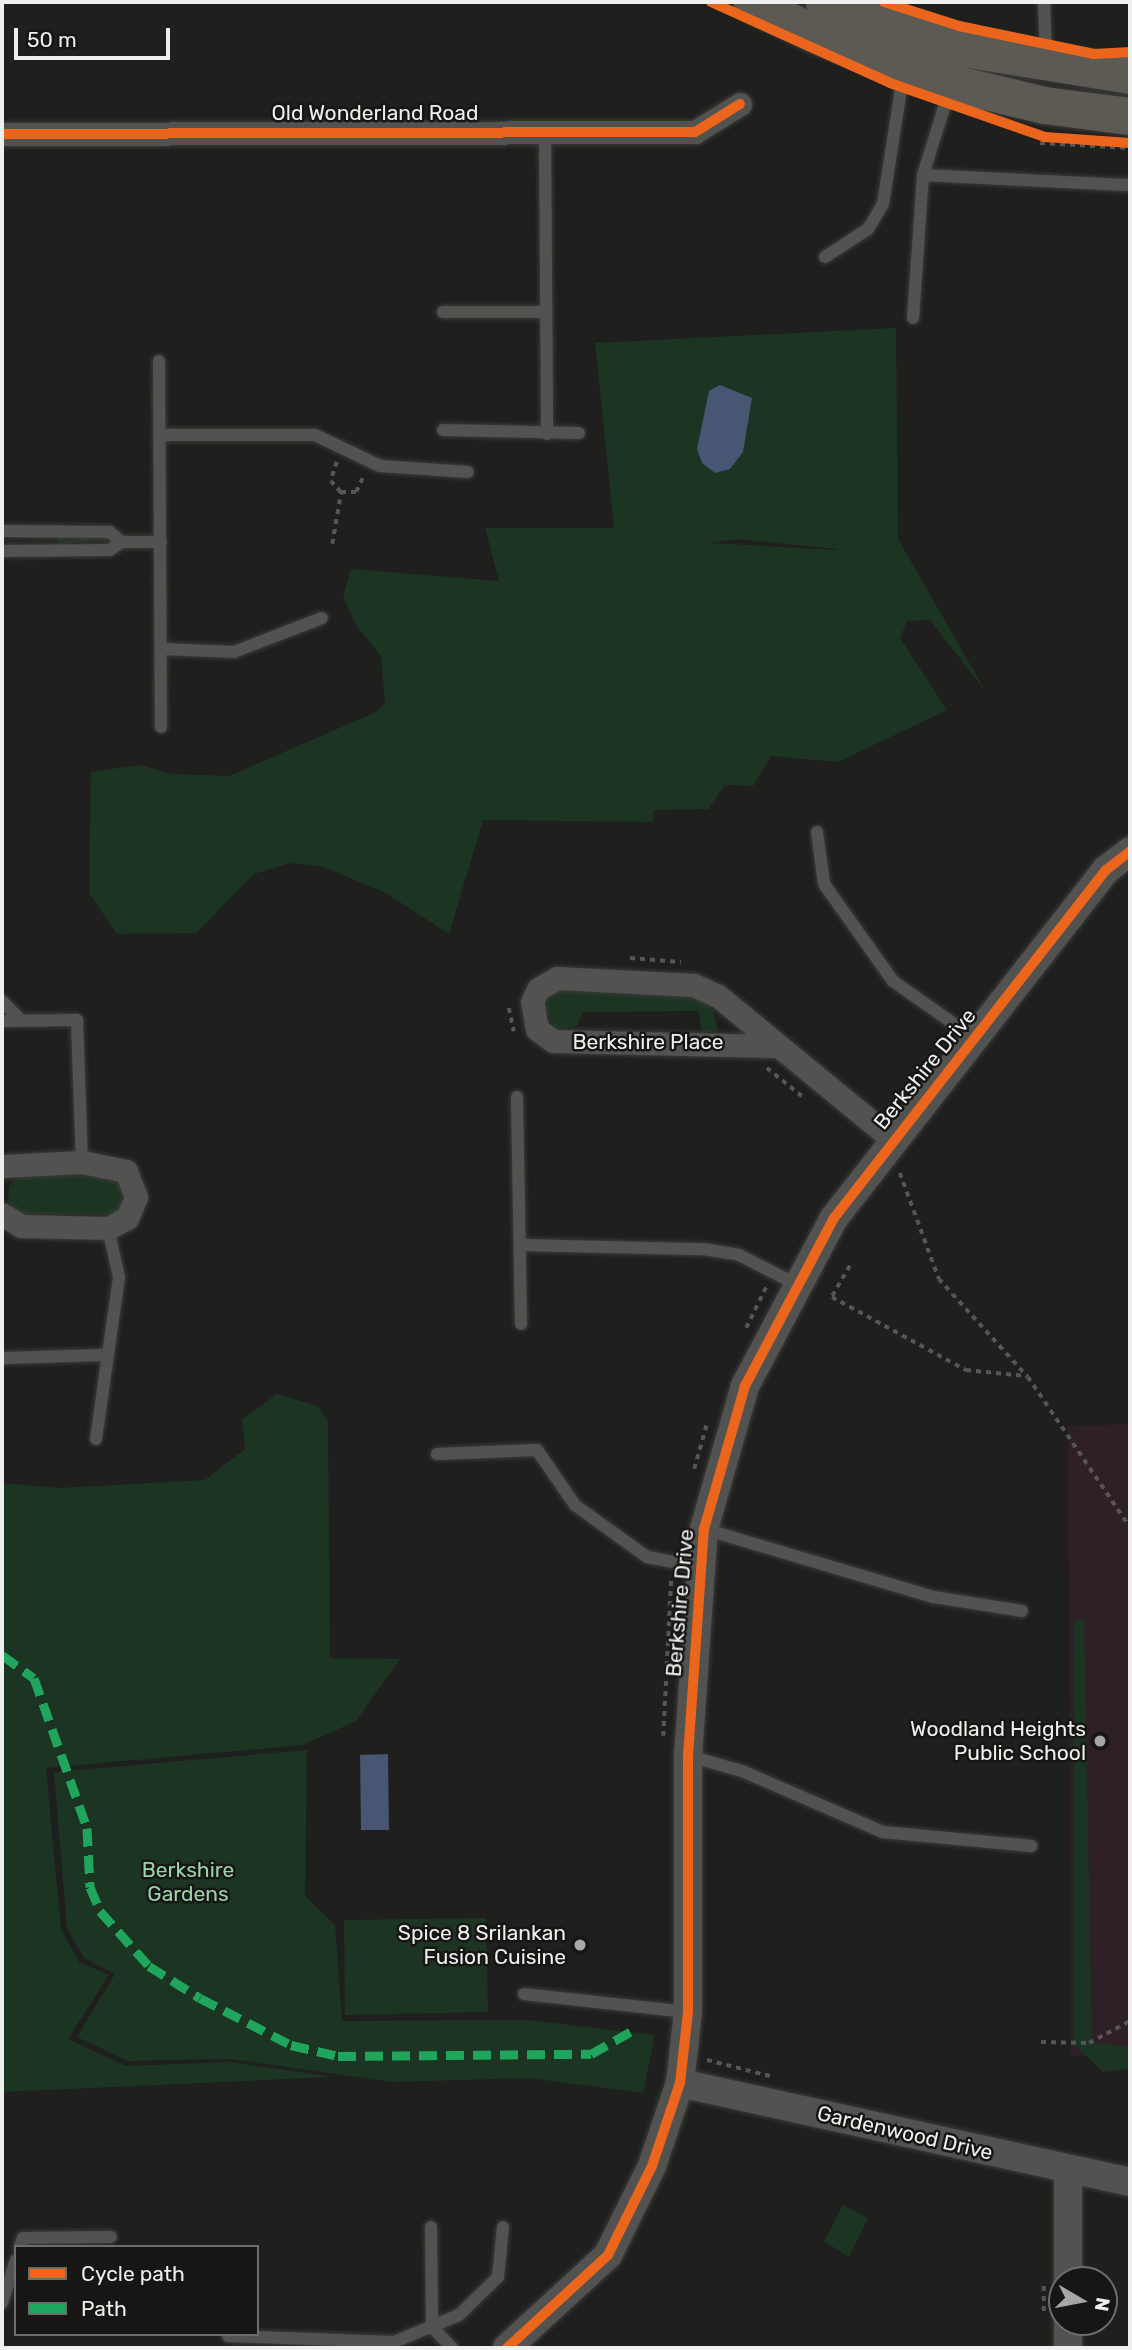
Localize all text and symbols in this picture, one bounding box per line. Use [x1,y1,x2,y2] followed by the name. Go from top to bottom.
[18,14,173,58] scale bar
[27,27,77,52] text: 50 m
[271,100,479,126] street label: Old Wonderland Road
[869,1003,981,1135] street label: Berkshire Drive
[572,1029,724,1055] street label: Berkshire Place
[661,1528,699,1678] street label: Berkshire Drive
[910,1716,1086,1766] place label: Woodland Heights Public School
[1092,1733,1108,1749] marker: Woodland Heights Public School
[142,1857,234,1907] park label: Berkshire Gardens
[398,1920,566,1970] place label: Spice 8 Srilankan Fusion Cuisine
[572,1937,588,1953] marker: Spice 8 Srilankan Fusion Cuisine
[815,2101,995,2165] street label: Gardenwood Drive
[14,2245,259,2336] legend
[81,2261,185,2286] text: Cycle path
[1048,2266,1118,2336] north arrow
[81,2296,127,2321] text: Path
[1090,2296,1115,2313] text: N

